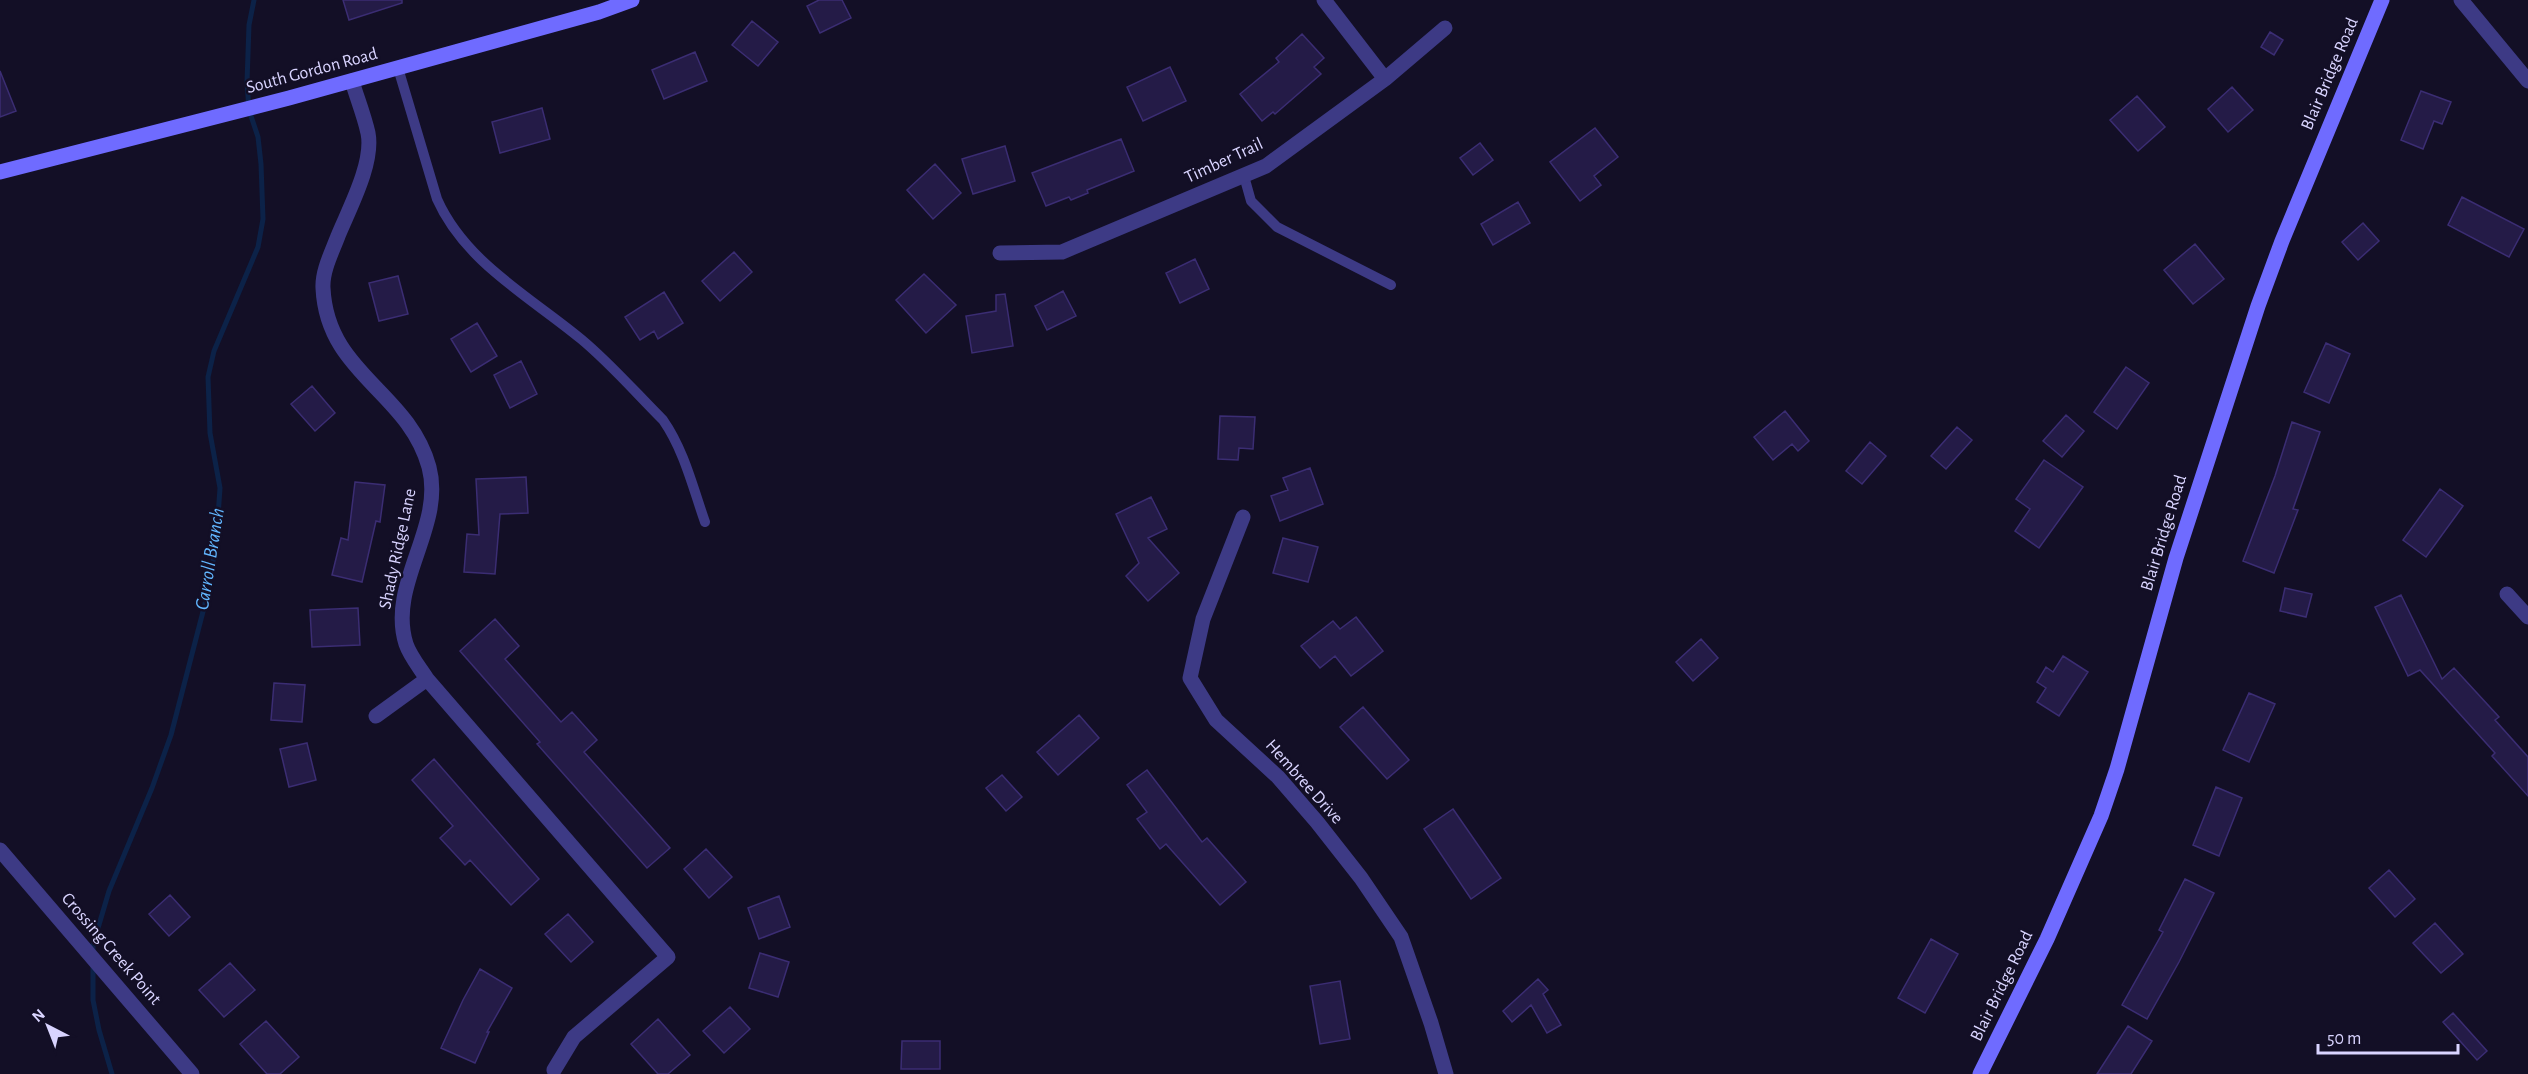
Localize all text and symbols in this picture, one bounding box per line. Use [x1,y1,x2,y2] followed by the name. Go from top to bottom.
[2298,15,2362,133] street label: Blair Bridge Road
[244,45,380,97] street label: South Gordon Road
[1182,135,1266,187] street label: Timber Trail
[2138,473,2190,593] street label: Blair Bridge Road
[376,487,420,611] street label: Shady Ridge Lane
[192,507,228,611] water label: Carroll Branch
[1262,736,1346,828] street label: Hembree Drive
[58,890,164,1009] street label: Crossing Creek Point
[1968,928,2036,1044] street label: Blair Bridge Road
[18,996,78,1056] north arrow
[29,1006,48,1025] text: N
[2318,1017,2458,1055] scale bar
[2327,1030,2361,1048] text: 50 m

